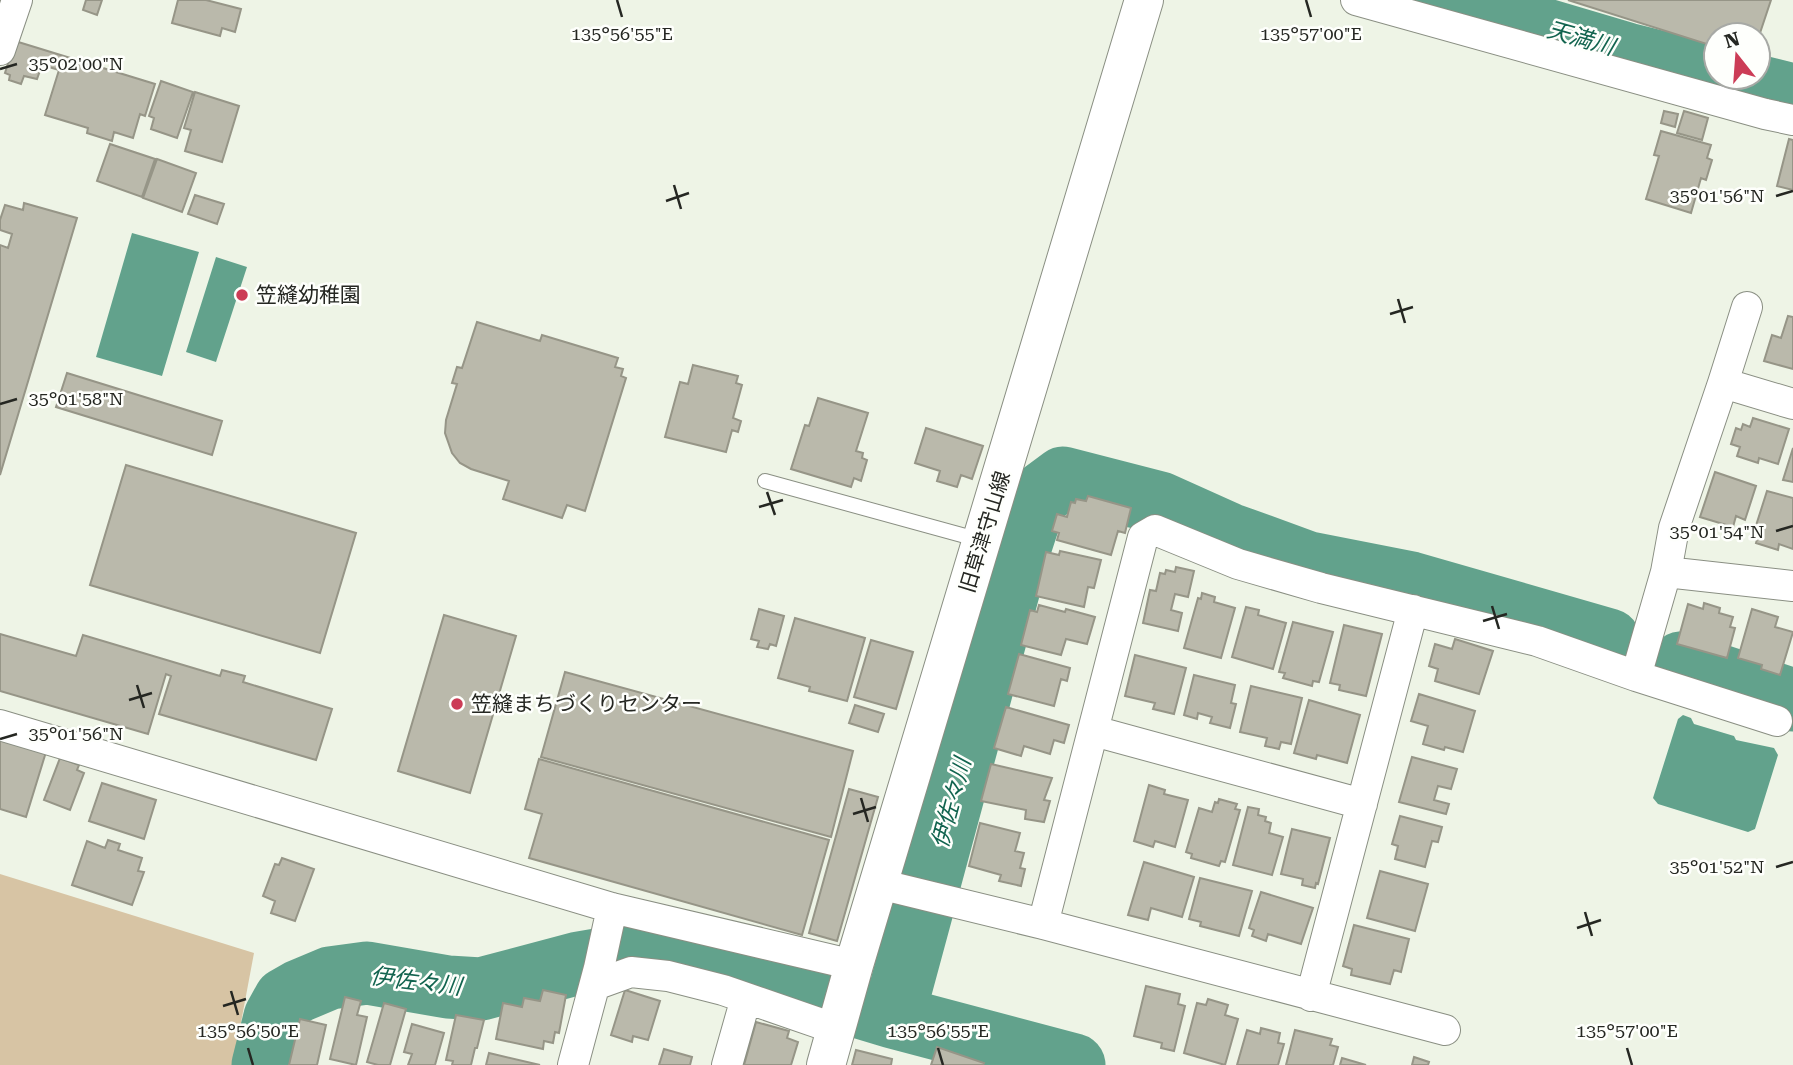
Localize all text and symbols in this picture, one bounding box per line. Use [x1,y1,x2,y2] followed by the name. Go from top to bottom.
[1544,16,1621,62] water label: 天満川
[1702,21,1772,91] north arrow
[571,23,673,44] text: 135°56'55"E
[1260,23,1362,44] text: 135°57'00"E
[1722,27,1743,53] text: N
[29,53,123,74] text: 35°02'00"N
[1670,185,1764,206] text: 35°01'56"N
[256,283,361,307] place label: 笠縫幼稚園
[234,287,250,303] marker: 笠縫幼稚園
[29,388,123,409] text: 35°01'58"N
[955,468,1015,596] street label: 旧草津守山線
[1670,521,1764,542] text: 35°01'54"N
[471,692,702,716] place label: 笠縫まちづくりセンター
[449,696,465,712] marker: 笠縫まちづくりセンター
[29,723,123,744] text: 35°01'56"N
[927,752,977,851] water label: 伊佐々川
[1670,856,1764,877] text: 35°01'52"N
[369,962,466,1001] water label: 伊佐々川
[197,1020,299,1041] text: 135°56'50"E
[887,1020,989,1041] text: 135°56'55"E
[1576,1020,1678,1041] text: 135°57'00"E

